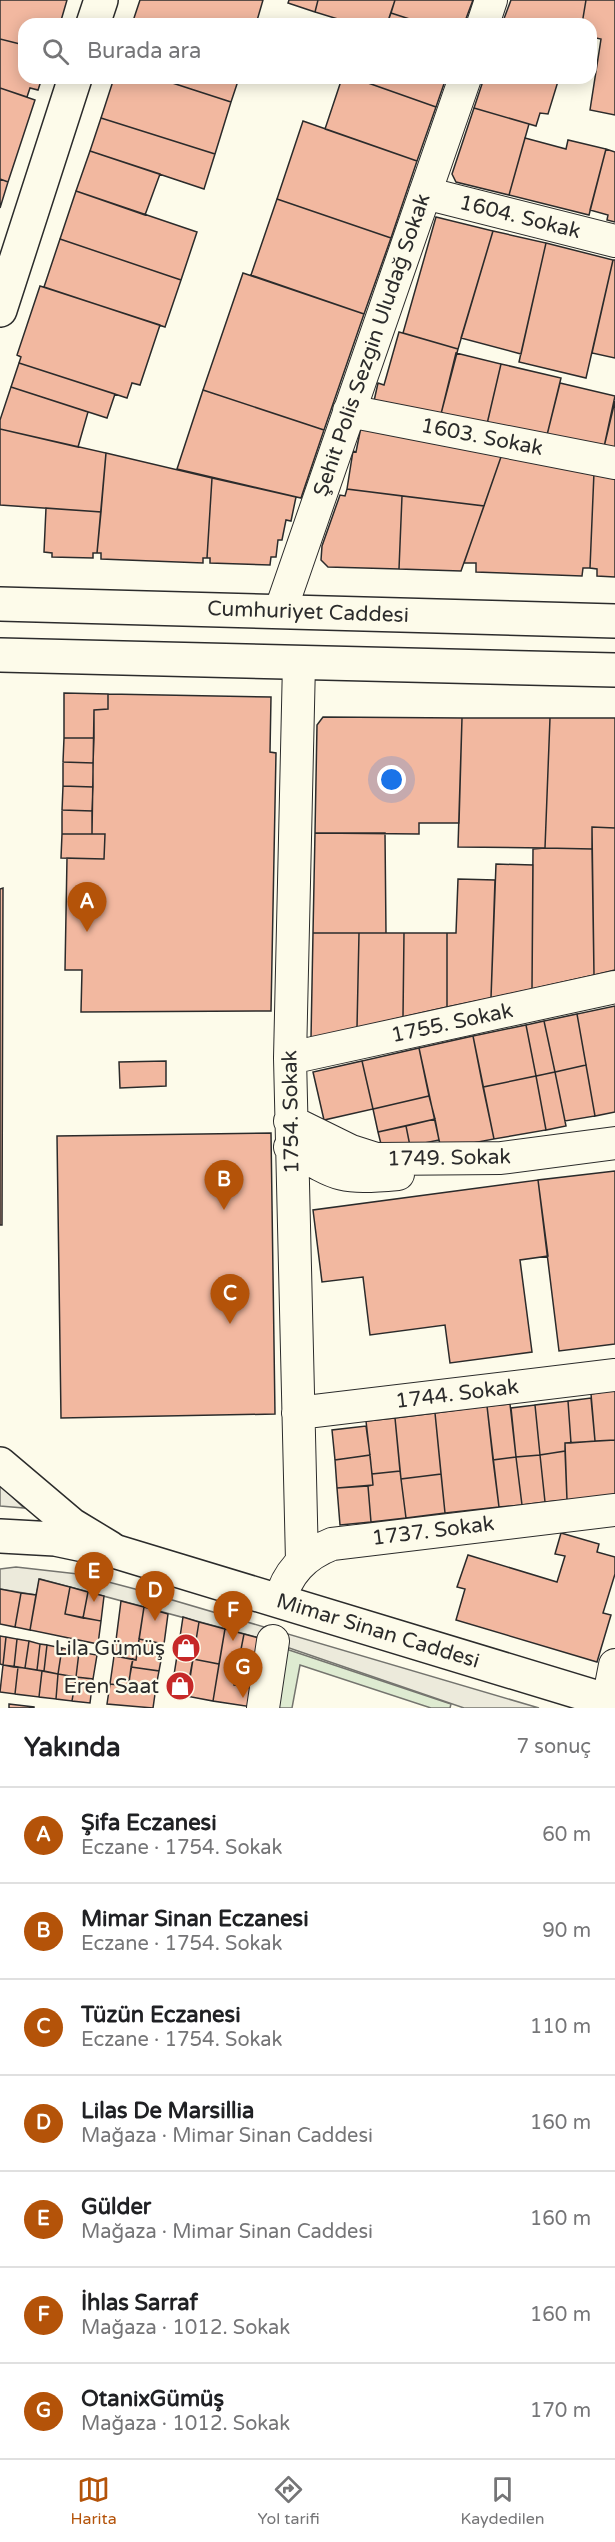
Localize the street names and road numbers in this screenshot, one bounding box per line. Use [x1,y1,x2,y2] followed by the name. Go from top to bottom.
[308,190,436,500] street label: Şehit Polis Sezgin Uludağ Sokak
[457,190,583,244] street label: 1604. Sokak
[419,413,545,461] street label: 1603. Sokak
[207,596,409,628] street label: Cumhuriyet Caddesi
[389,998,515,1048] street label: 1755. Sokak
[277,1050,305,1174] street label: 1754. Sokak
[387,1144,511,1172] street label: 1749. Sokak
[394,1374,520,1414] street label: 1744. Sokak
[371,1511,495,1551] street label: 1737. Sokak
[274,1588,482,1674] street label: Mimar Sinan Caddesi

